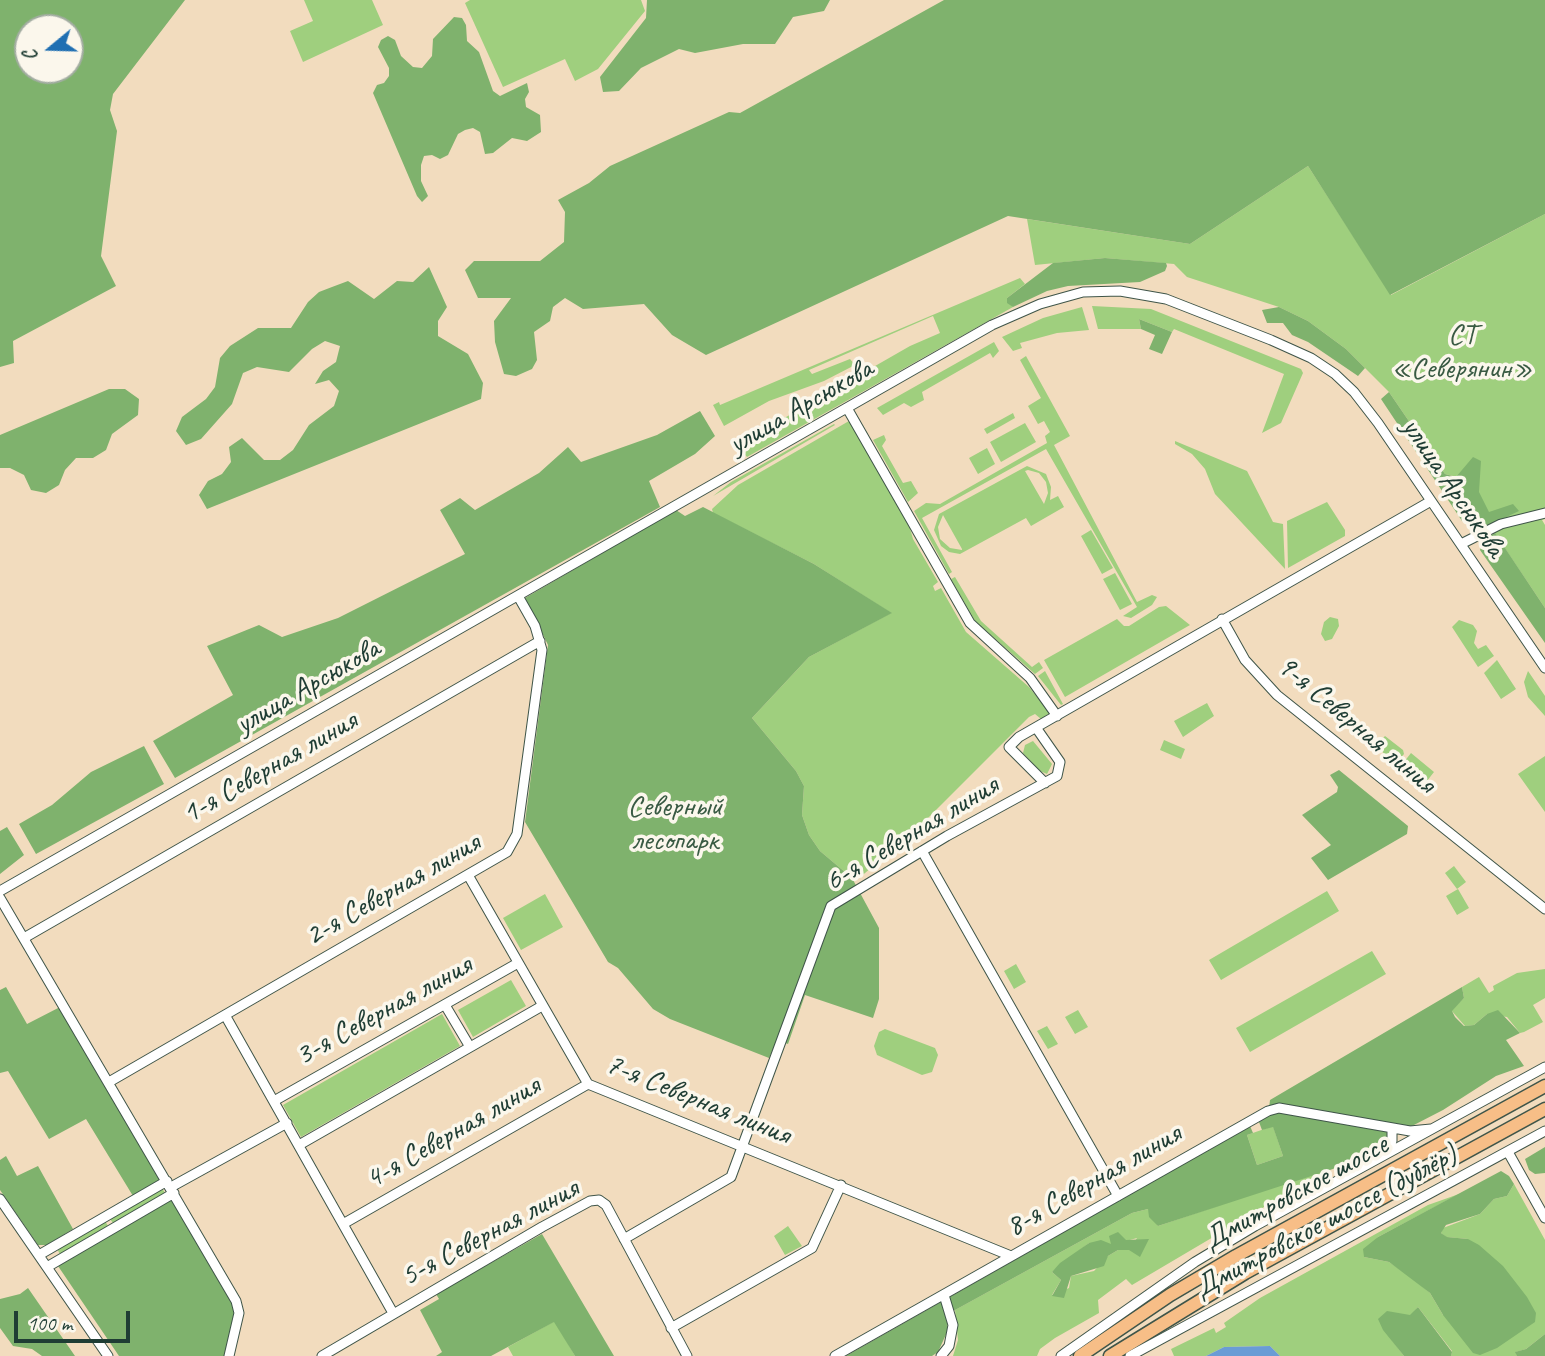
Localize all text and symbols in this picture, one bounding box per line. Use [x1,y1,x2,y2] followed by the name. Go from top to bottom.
[14,14,84,84] north arrow
[18,47,44,64] text: С
[1391,317,1533,388] park label: СТ «Северянин»
[722,351,880,463] street label: улица Арсюкова
[1393,411,1513,565] street label: улица Арсюкова
[229,631,387,743] street label: улица Арсюкова
[1269,648,1443,802] street label: 9-я Северная линия
[176,703,364,833] street label: 1-я Северная линия
[819,768,1005,900] street label: 6-я Северная линия
[627,789,723,860] park label: Северный лесопарк
[299,825,487,955] street label: 2-я Северная линия
[290,948,478,1074] street label: 3-я Северная линия
[600,1047,796,1153] street label: 7-я Северная линия
[359,1068,547,1198] street label: 4-я Северная линия
[1000,1116,1188,1246] street label: 8-я Северная линия
[1197,1127,1395,1259] street label: Дмитровское шоссе
[1188,1137,1464,1307] street label: Дмитровское шоссе (дублёр)
[395,1171,585,1295] street label: 5-я Северная линия
[18,1296,133,1340] scale bar
[27,1310,72,1336] text: 100 m

